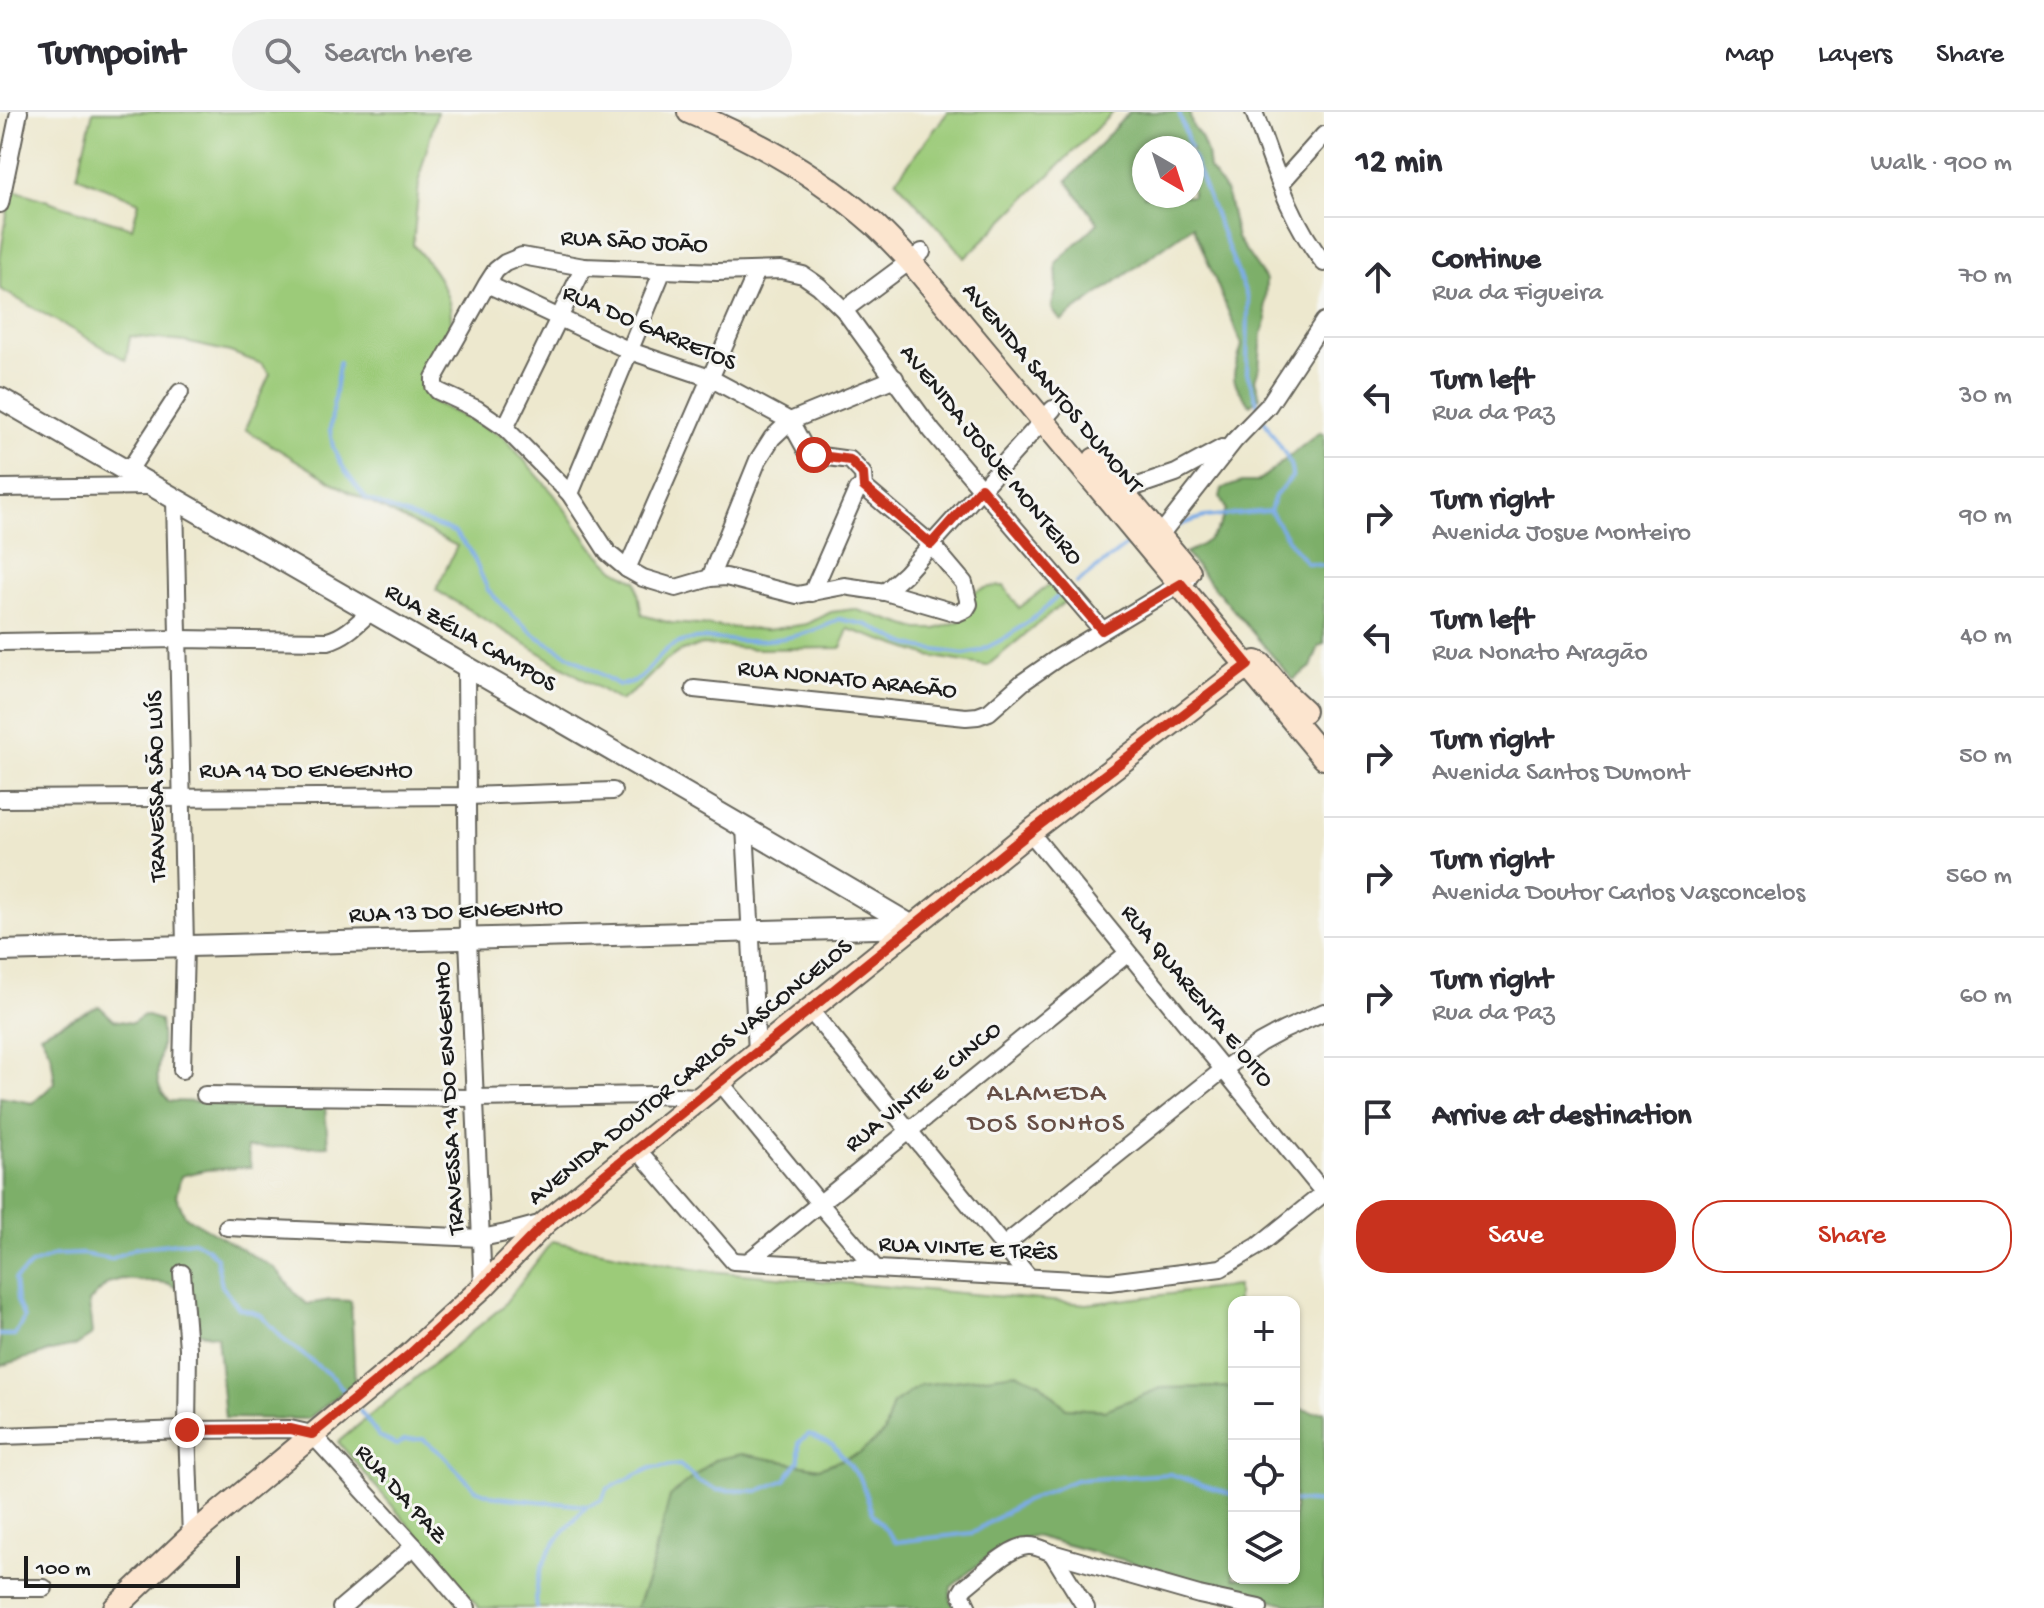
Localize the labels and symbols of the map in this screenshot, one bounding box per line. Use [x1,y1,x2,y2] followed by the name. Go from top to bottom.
[1132,136,1204,208] north arrow
[560,225,708,261] street label: RUA SÃO JOÃO
[954,278,1149,502] street label: AVENIDA SANTOS DUMONT
[558,279,741,379] street label: RUA DO GARRETOS
[892,340,1088,572] street label: AVENIDA JOSUE MONTEIRO
[796,437,832,473] route start
[379,578,562,700] street label: RUA ZÉLIA CAMPOS
[736,655,958,707] street label: RUA NONATO ARAGÃO
[142,689,174,884] street label: TRAVESSA SÃO LUÍS
[199,758,413,787] street label: RUA 14 DO ENGENHO
[348,895,564,931] street label: RUA 13 DO ENGENHO
[1113,900,1279,1094] street label: RUA QUARENTA E OITO
[523,932,860,1213] street label: AVENIDA DOUTOR CARLOS VASCONCELOS
[429,961,473,1237] street label: TRAVESSA 14 DO ENGENHO
[840,1016,1008,1160] street label: RUA VINTE E CINCO
[966,1080,1126,1141] district label: ALAMEDA DOS SONHOS
[878,1231,1059,1269] street label: RUA VINTE E TRÊS
[169,1412,205,1448] route end
[348,1439,453,1551] street label: RUA DA PAZ
[24,1552,240,1588] scale bar

